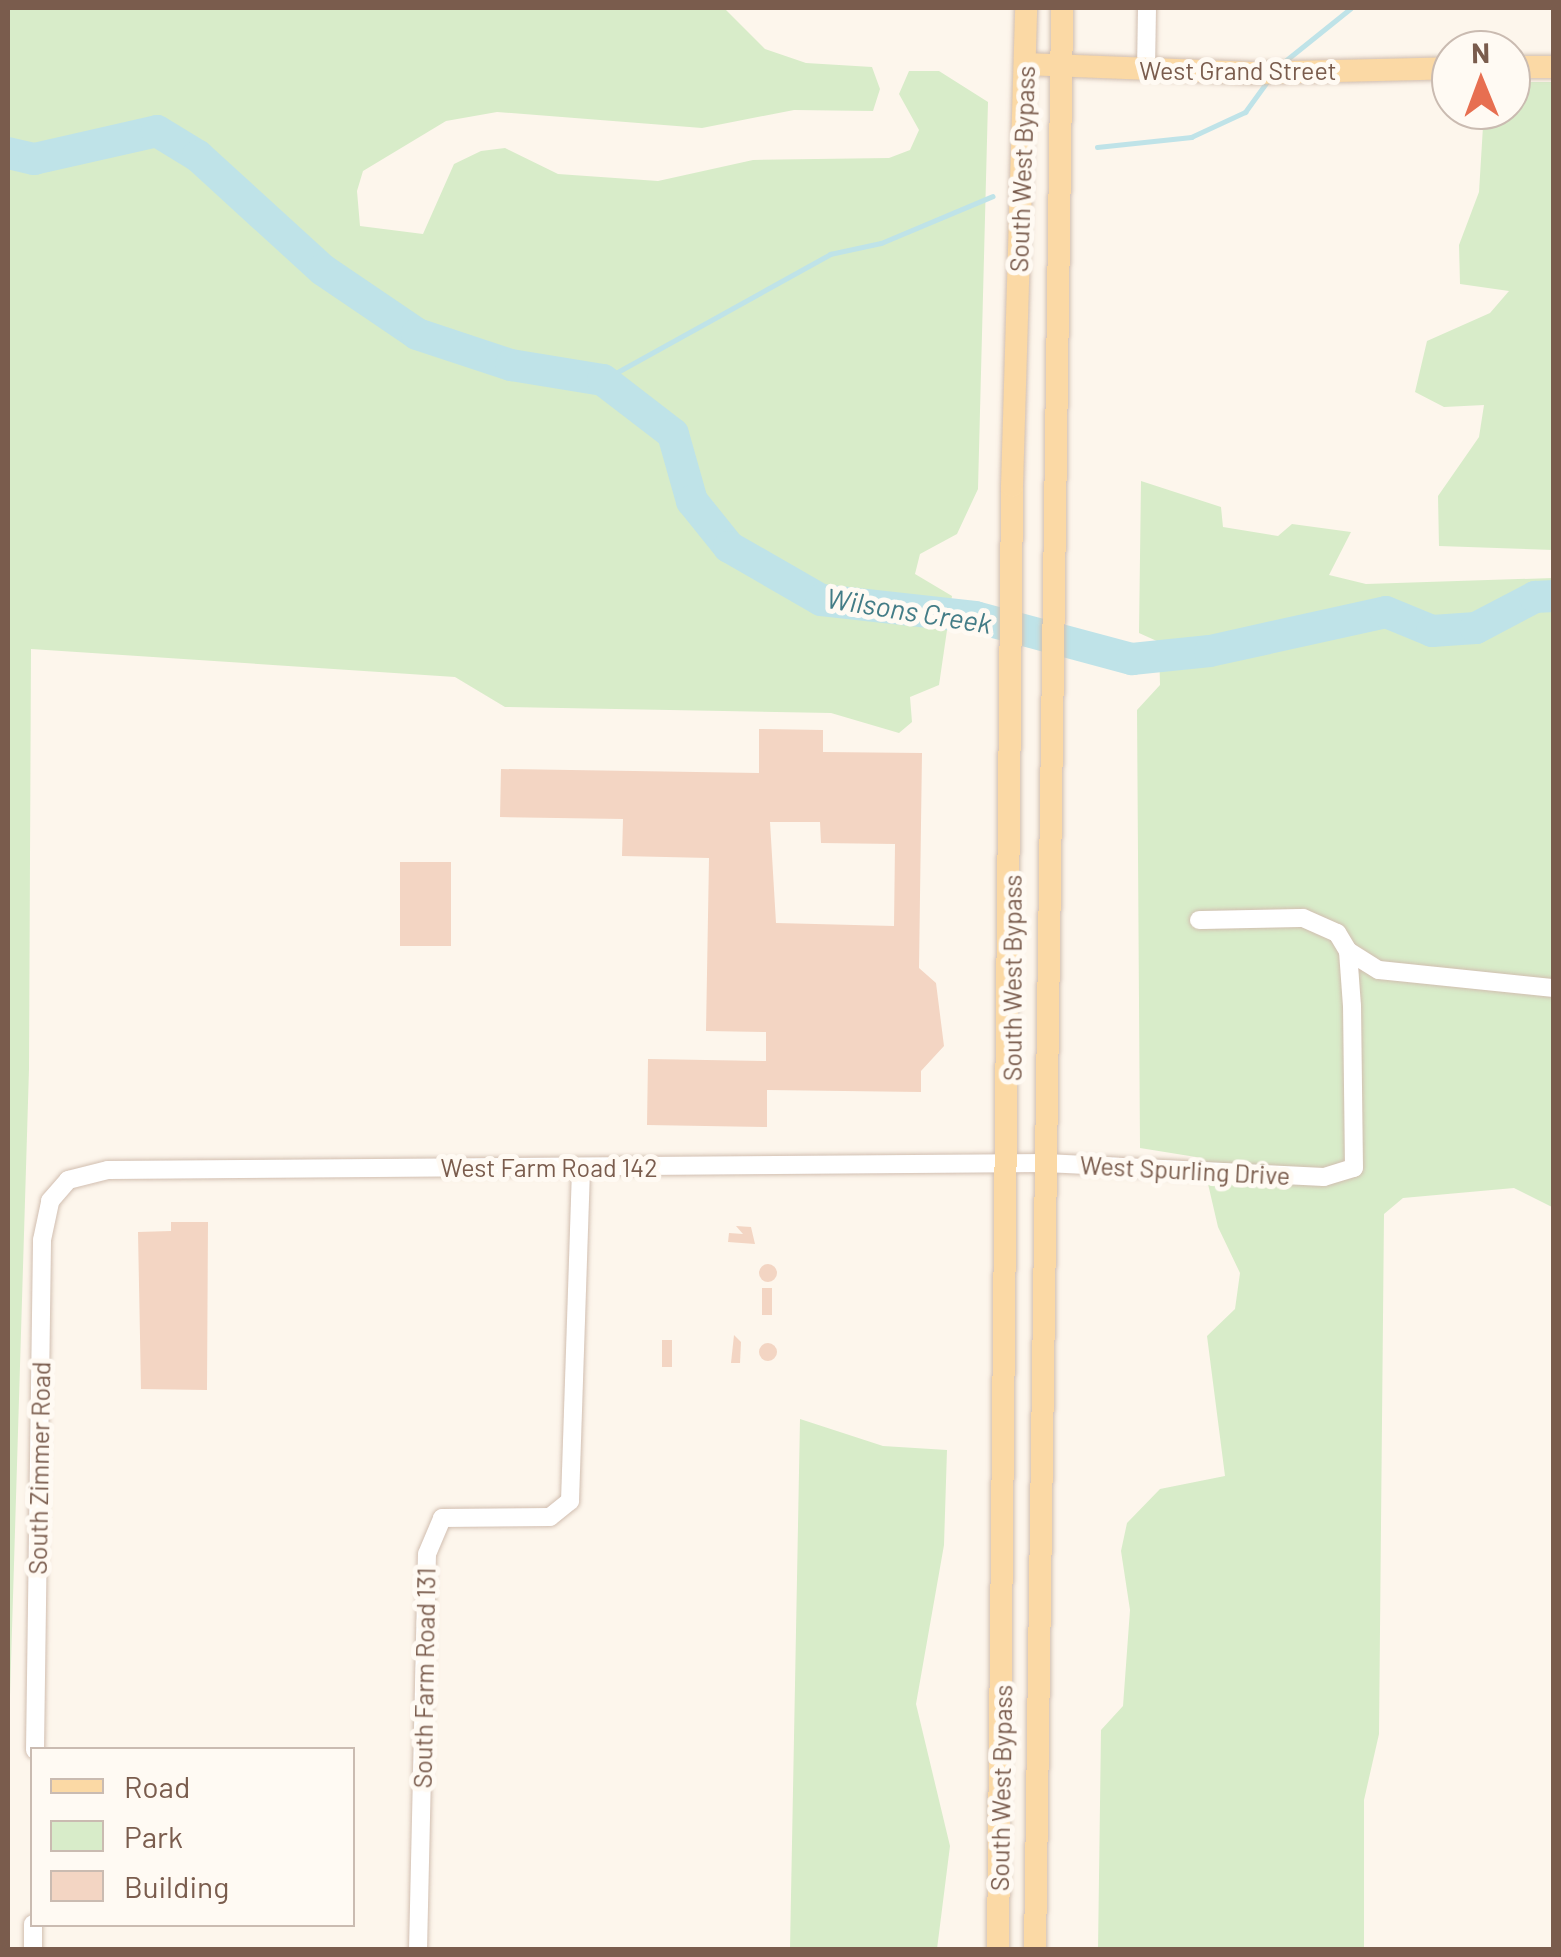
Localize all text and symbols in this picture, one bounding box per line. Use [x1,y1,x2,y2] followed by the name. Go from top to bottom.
[1431,30,1531,130] north arrow
[1471,35,1490,69] text: N
[1139,55,1337,85] street label: West Grand Street
[1003,65,1041,273] street label: South West Bypass
[824,580,994,640] water label: Wilsons Creek
[997,875,1027,1081] street label: South West Bypass
[1079,1150,1291,1190] street label: West Spurling Drive
[440,1152,658,1182] street label: West Farm Road 142
[22,1361,56,1575] street label: South Zimmer Road
[407,1567,441,1789] street label: South Farm Road 131
[984,1685,1018,1891] street label: South West Bypass
[30,1747,355,1927] legend
[124,1768,190,1804] text: Road
[124,1818,183,1854] text: Park
[124,1868,229,1904] text: Building

